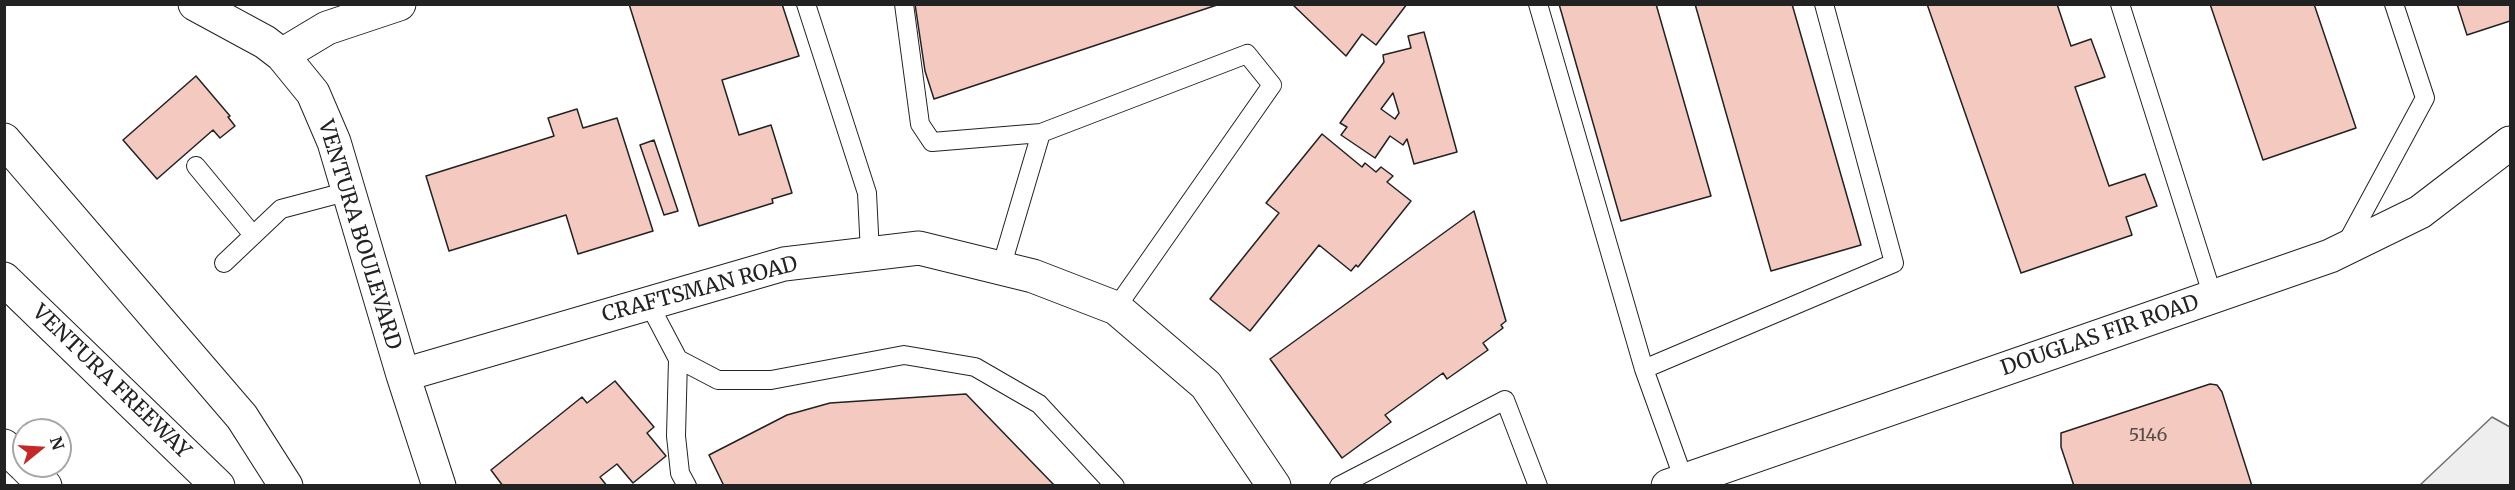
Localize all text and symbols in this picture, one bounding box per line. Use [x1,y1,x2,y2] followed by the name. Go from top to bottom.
[312,117,406,353] street label: VENTURA BOULEVARD
[600,252,800,328] street label: CRAFTSMAN ROAD
[1998,290,2202,382] street label: DOUGLAS FIR ROAD
[27,300,195,464] street label: VENTURA FREEWAY
[12,418,72,478] north arrow
[2129,425,2167,447] house number: 5146

